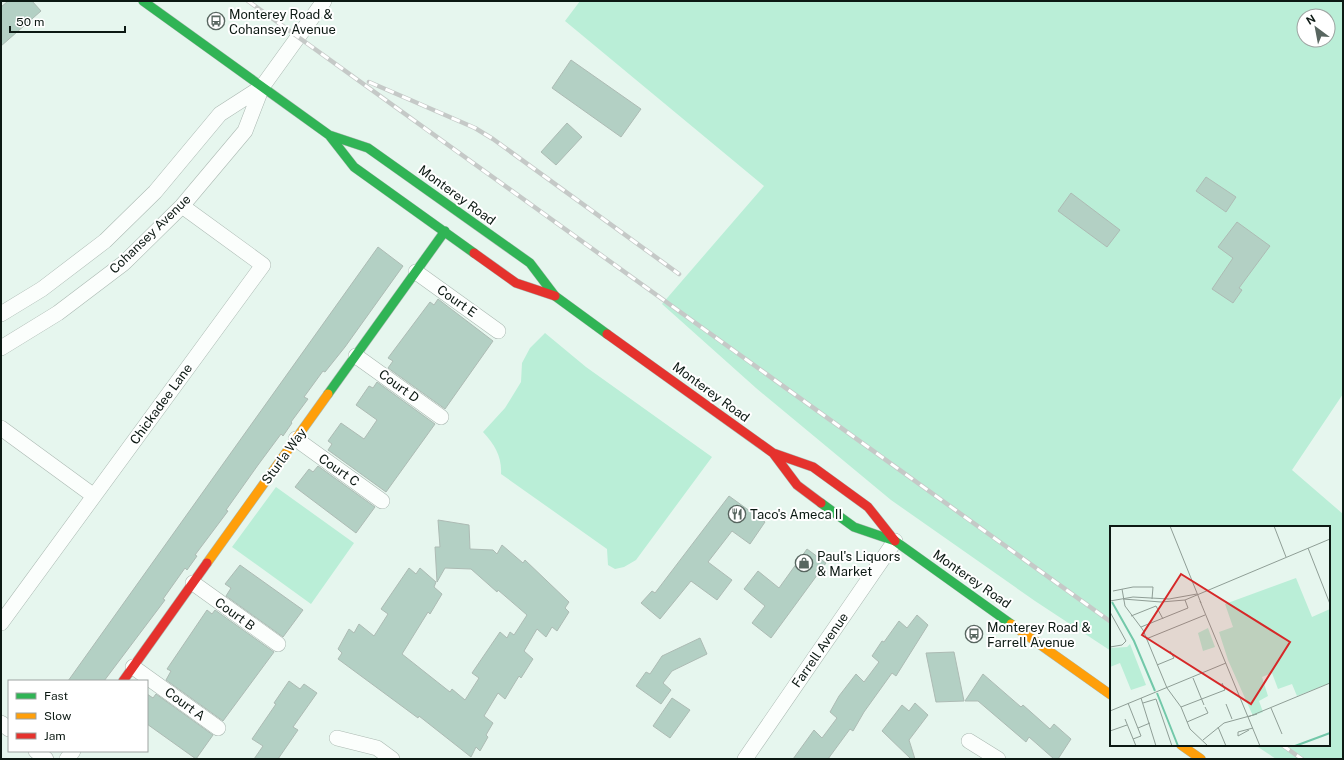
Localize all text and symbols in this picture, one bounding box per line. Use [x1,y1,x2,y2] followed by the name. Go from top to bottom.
[229,7,336,37] place label: Monterey Road & Cohansey Avenue
[10,8,125,34] scale bar
[1296,8,1336,48] north arrow
[206,11,226,31] bus stop icon: Monterey Road & Cohansey Avenue
[1304,12,1318,27] text: N
[16,15,44,29] text: 50 m
[416,162,498,228] street label: Monterey Road
[106,191,194,277] street label: Cohansey Avenue
[434,282,480,320] street label: Court E
[670,359,752,425] street label: Monterey Road
[127,361,195,447] street label: Chickadee Lane
[376,366,422,406] street label: Court D
[259,425,309,487] street label: Sturla Way
[316,451,362,489] street label: Court C
[727,504,747,524] restaurant icon: Taco's Ameca II
[750,507,842,522] place label: Taco's Ameca II
[1110,526,1330,746] inset map
[930,547,1014,611] street label: Monterey Road
[817,549,900,579] place label: Paul's Liquors & Market
[794,553,814,573] shop icon: Paul's Liquors & Market
[212,594,258,634] street label: Court B
[789,610,851,690] street label: Farrell Avenue
[987,620,1091,650] place label: Monterey Road & Farrell Avenue
[964,624,984,644] bus stop icon: Monterey Road & Farrell Avenue
[8,680,148,752] legend
[162,684,208,724] street label: Court A
[44,689,69,703] text: Fast
[44,709,72,723] text: Slow
[44,729,66,743] text: Jam

